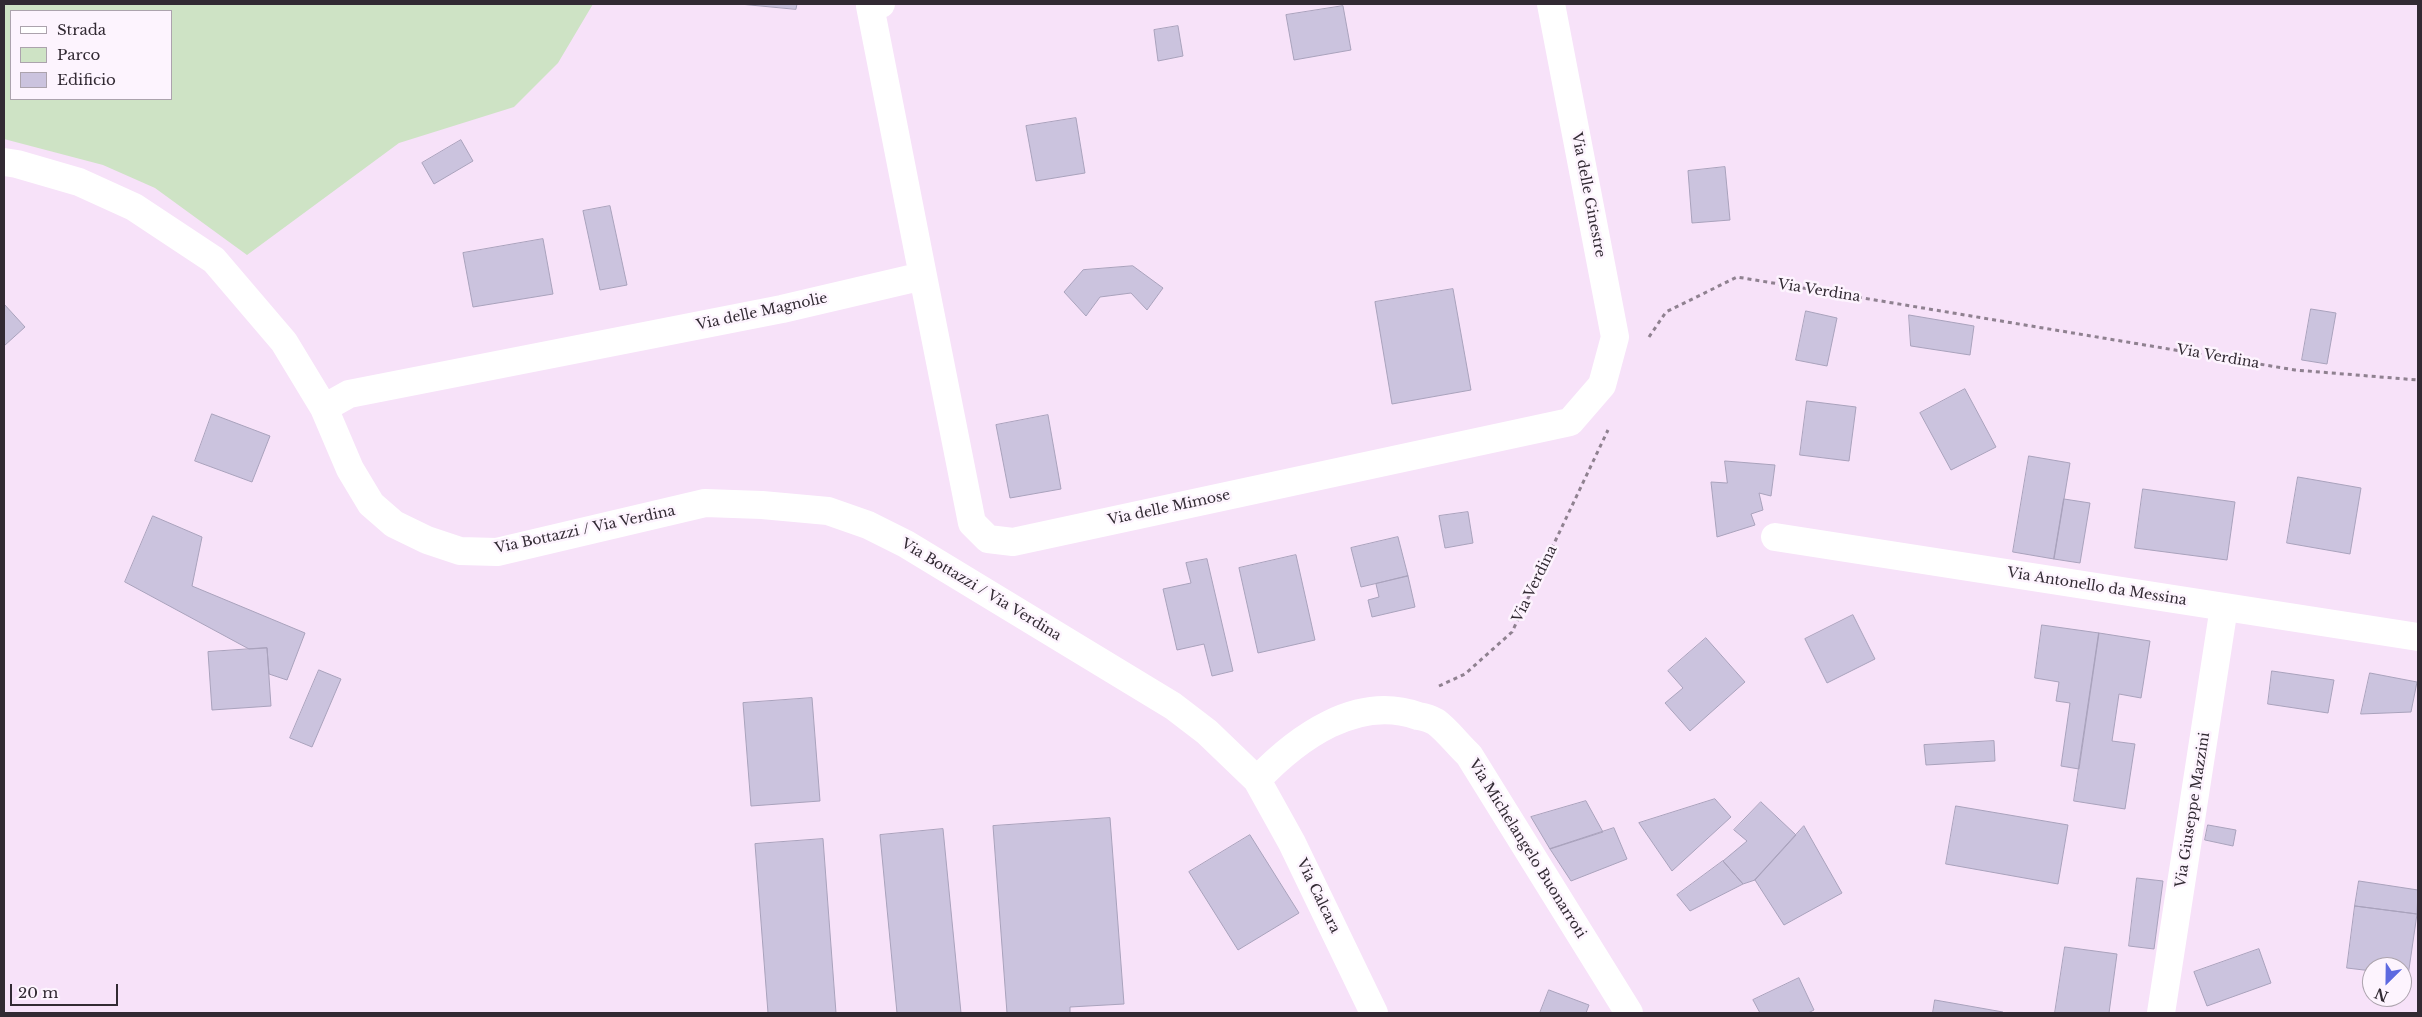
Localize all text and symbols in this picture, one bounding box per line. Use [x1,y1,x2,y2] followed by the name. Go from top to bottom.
[10,10,172,100] legend
[57,20,106,39] text: Strada
[57,45,100,64] text: Parco
[57,70,116,89] text: Edificio
[1568,131,1608,259] street label: Via delle Ginestre
[1777,276,1861,306] street label: Via Verdina
[695,290,829,334] street label: Via delle Magnolie
[2175,341,2261,373] street label: Via Verdina
[1106,487,1232,529] street label: Via delle Mimose
[493,503,677,557] street label: Via Bottazzi / Via Verdina
[898,535,1064,645] street label: Via Bottazzi / Via Verdina
[1509,543,1561,625] street label: Via Verdina
[2006,565,2188,609] street label: Via Antonello da Messina
[2172,731,2214,889] street label: Via Giuseppe Mazzini
[1465,757,1589,941] street label: Via Michelangelo Buonarroti
[1293,856,1343,936] street label: Via Calcara
[2362,957,2412,1007] north arrow
[12,974,120,1006] scale bar
[18,983,58,1002] text: 20 m
[2372,984,2391,1006] text: N

